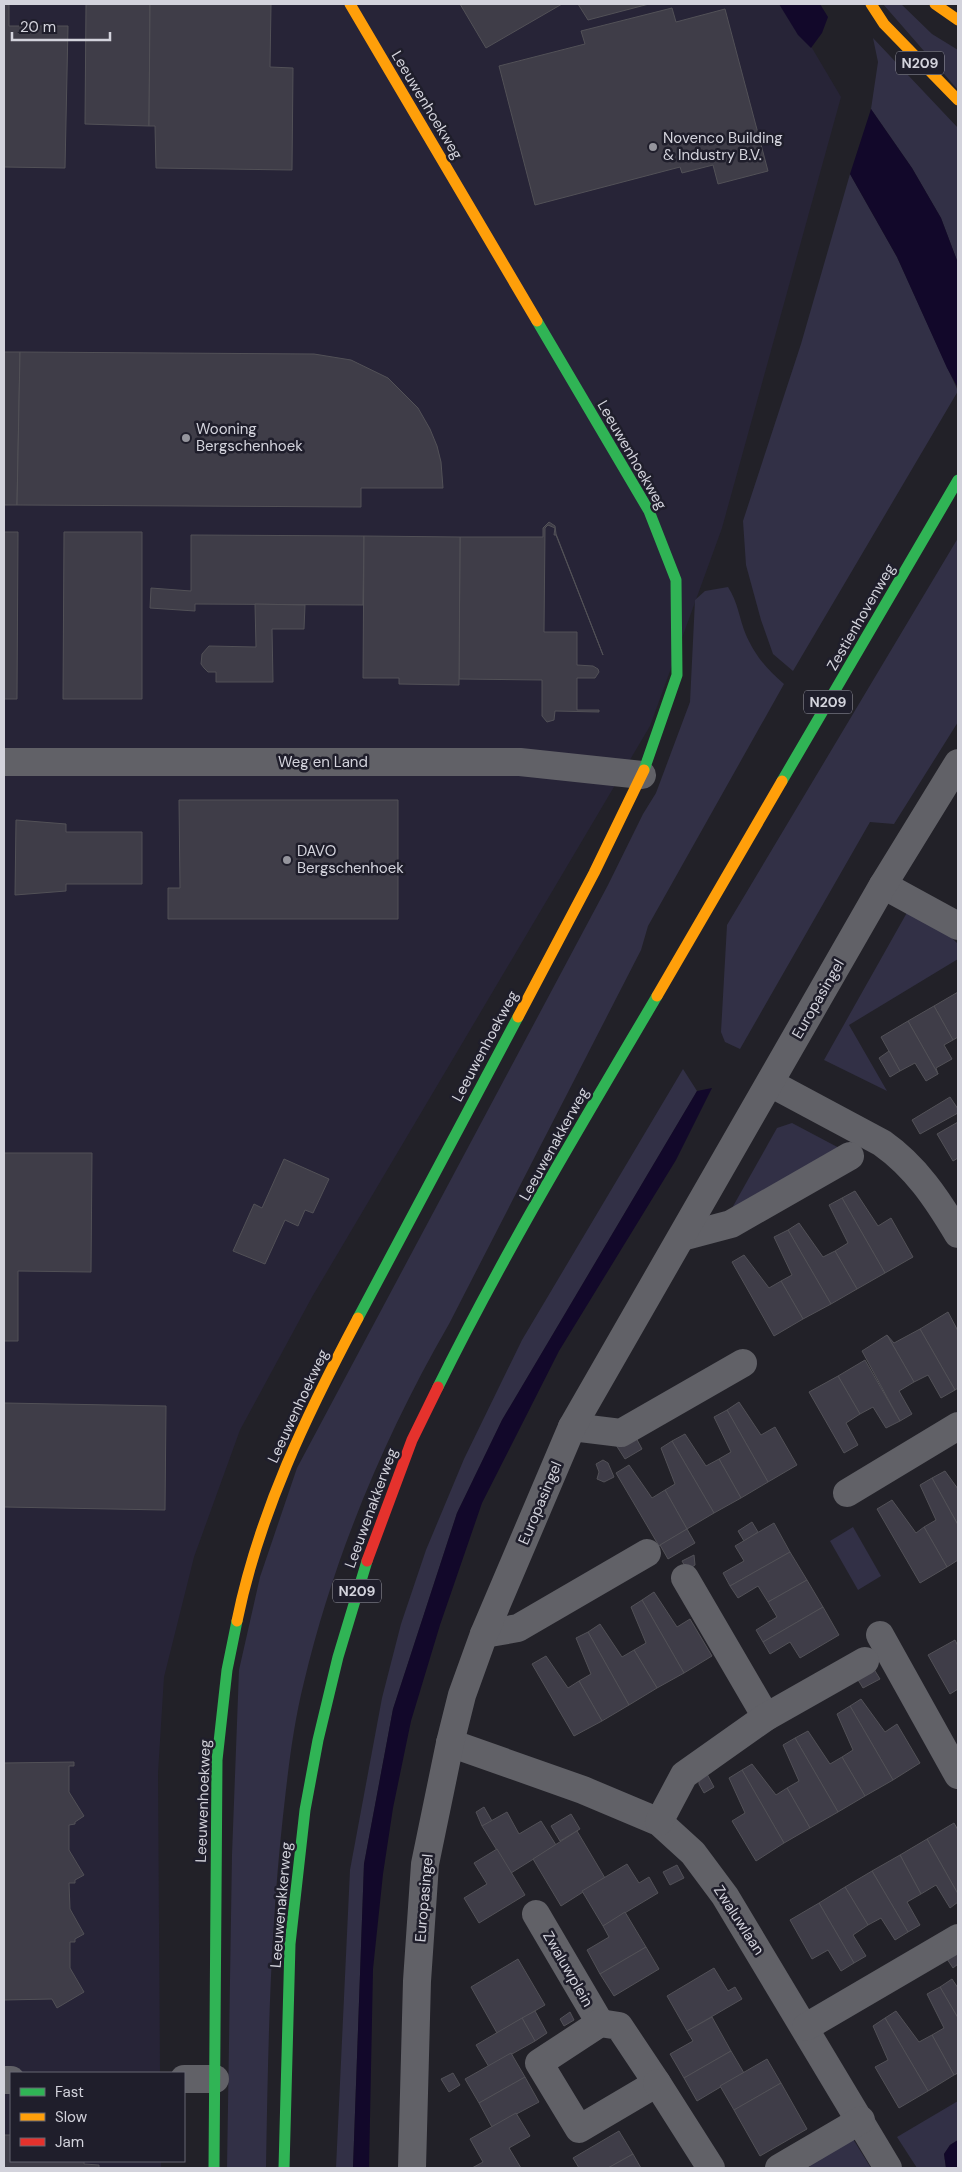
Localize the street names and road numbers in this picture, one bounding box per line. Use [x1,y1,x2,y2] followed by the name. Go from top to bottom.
[387,47,467,163] street label: Leeuwenhoekweg
[896,52,944,74] road number: N209
[593,397,671,513] street label: Leeuwenhoekweg
[822,560,900,674] street label: Zestienhovenweg
[804,690,852,714] road number: N209
[278,752,368,772] street label: Weg en Land
[787,956,849,1042] street label: Europasingel
[447,987,523,1105] street label: Leeuwenhoekweg
[515,1084,593,1204] street label: Leeuwenakkerweg
[263,1346,333,1466] street label: Leeuwenhoekweg
[340,1445,402,1571] street label: Leeuwenakkerweg
[514,1458,566,1548] street label: Europasingel
[333,1580,381,1602] road number: N209
[191,1739,215,1863] street label: Leeuwenhoekweg
[266,1841,296,1969] street label: Leeuwenakkerweg
[410,1853,438,1943] street label: Europasingel
[709,1881,769,1959] street label: Zwaluwlaan
[538,1927,598,2011] street label: Zwaluwplein

